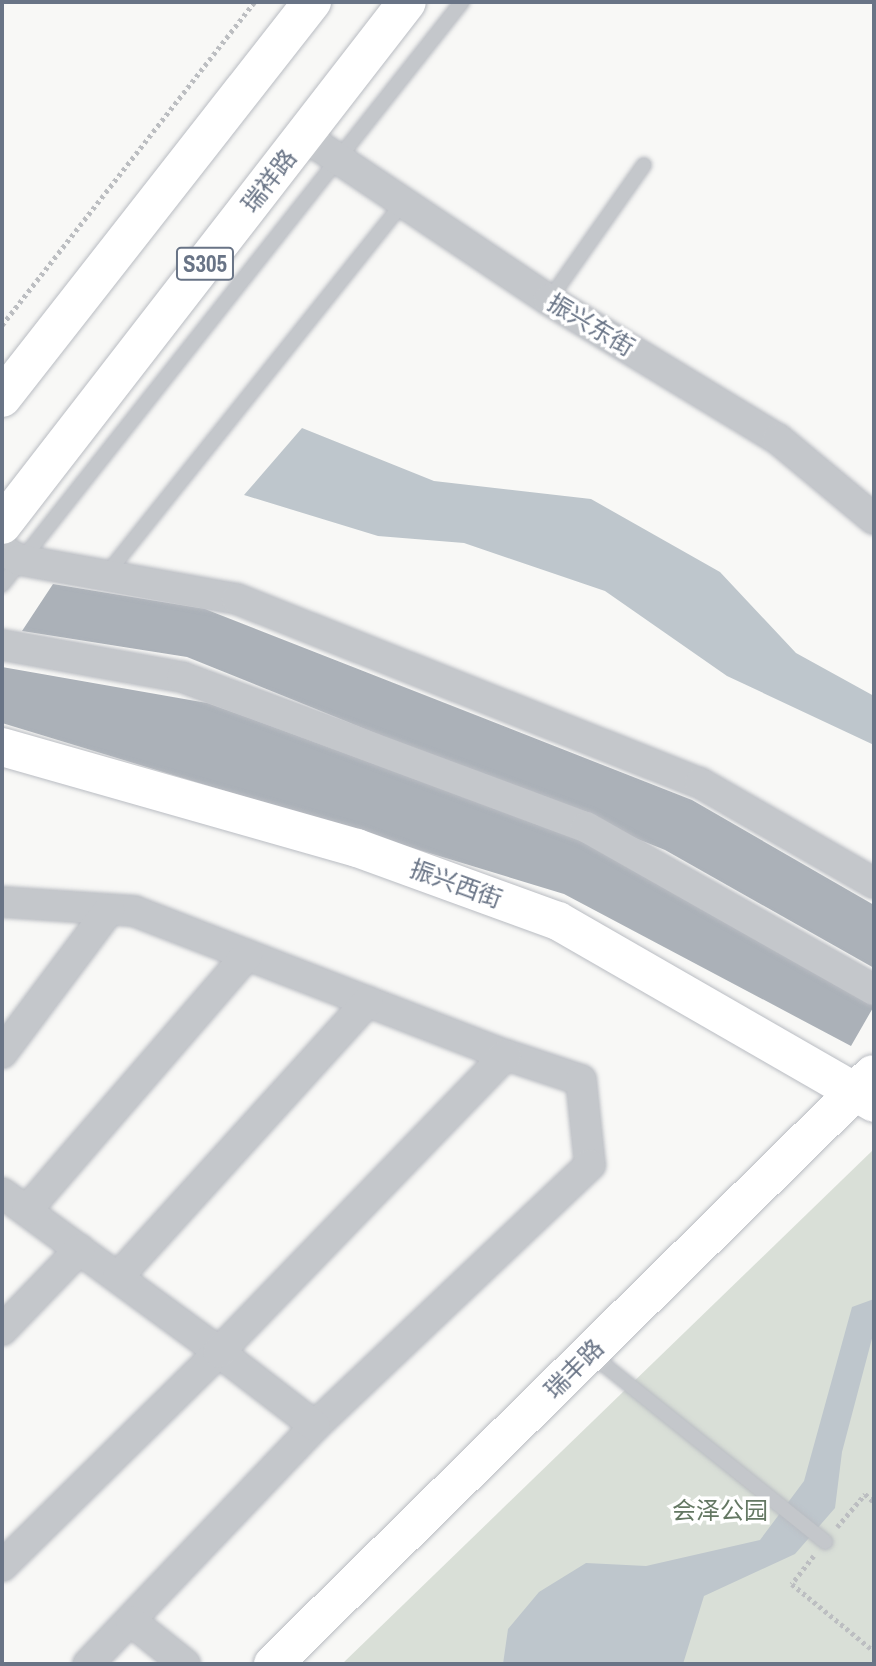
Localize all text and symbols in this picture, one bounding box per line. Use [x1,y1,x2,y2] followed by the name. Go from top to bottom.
[235,144,303,218] street label: 瑞祥路
[175,244,235,284] road number: S305
[542,288,640,362] street label: 振兴东街
[406,854,506,914] street label: 振兴西街
[538,1333,610,1405] street label: 瑞丰路
[672,1497,768,1525] park label: 会泽公园

